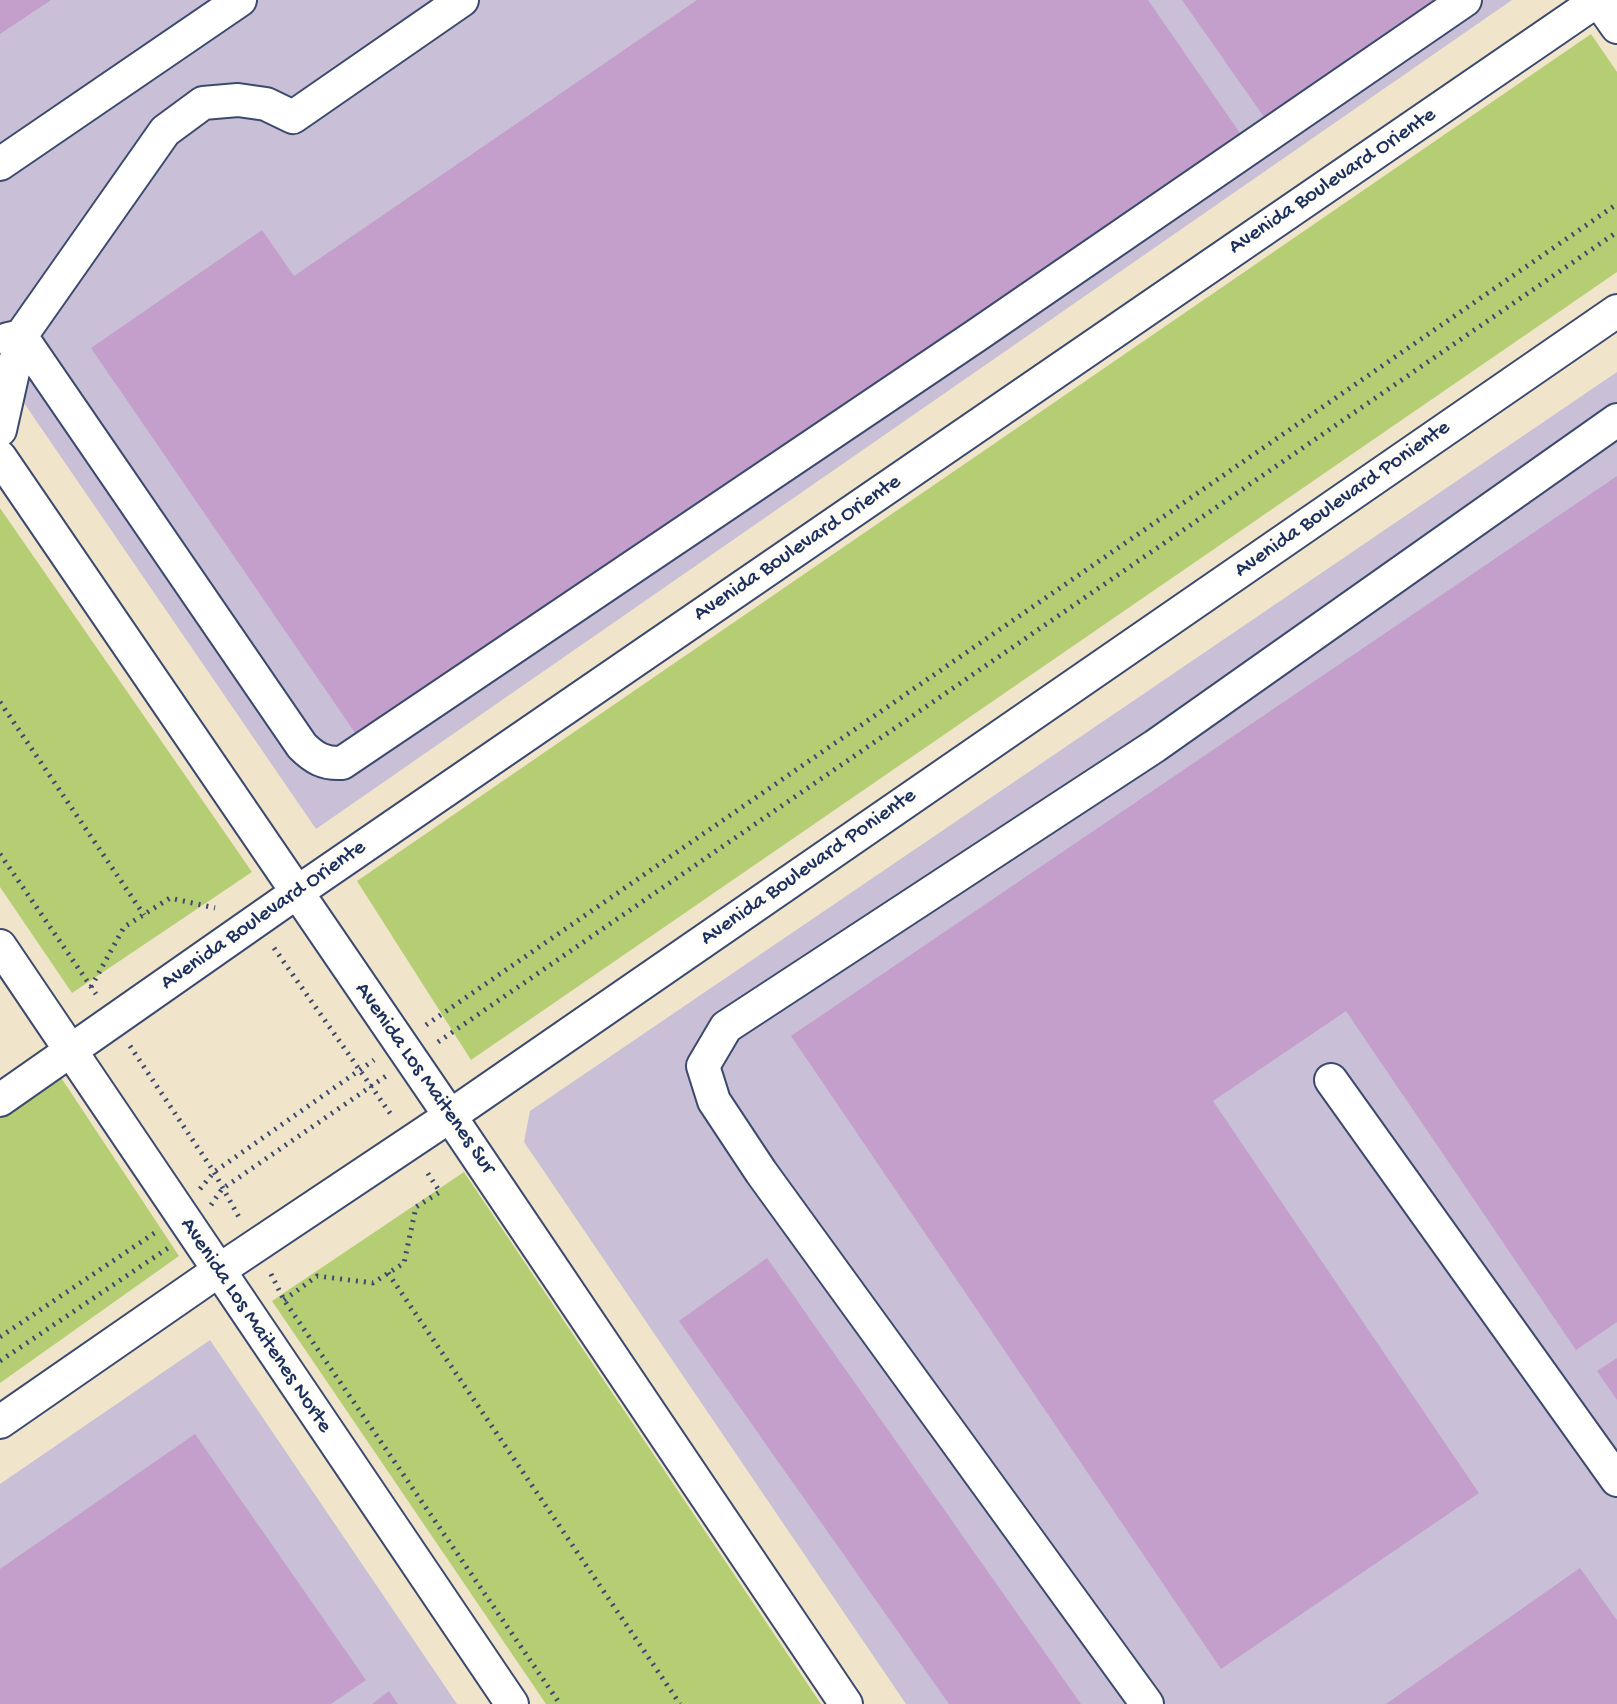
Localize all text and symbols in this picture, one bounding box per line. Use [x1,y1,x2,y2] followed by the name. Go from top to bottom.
[1224,103,1442,261] street label: Avenida Boulevard Oriente
[1230,415,1456,585] street label: Avenida Boulevard Poniente
[689,470,907,628] street label: Avenida Boulevard Oriente
[696,783,922,953] street label: Avenida Boulevard Poniente
[156,835,372,997] street label: Avenida Boulevard Oriente
[348,978,500,1180] street label: Avenida Los Maitenes Sur
[173,1213,337,1439] street label: Avenida Los Maitenes Norte

